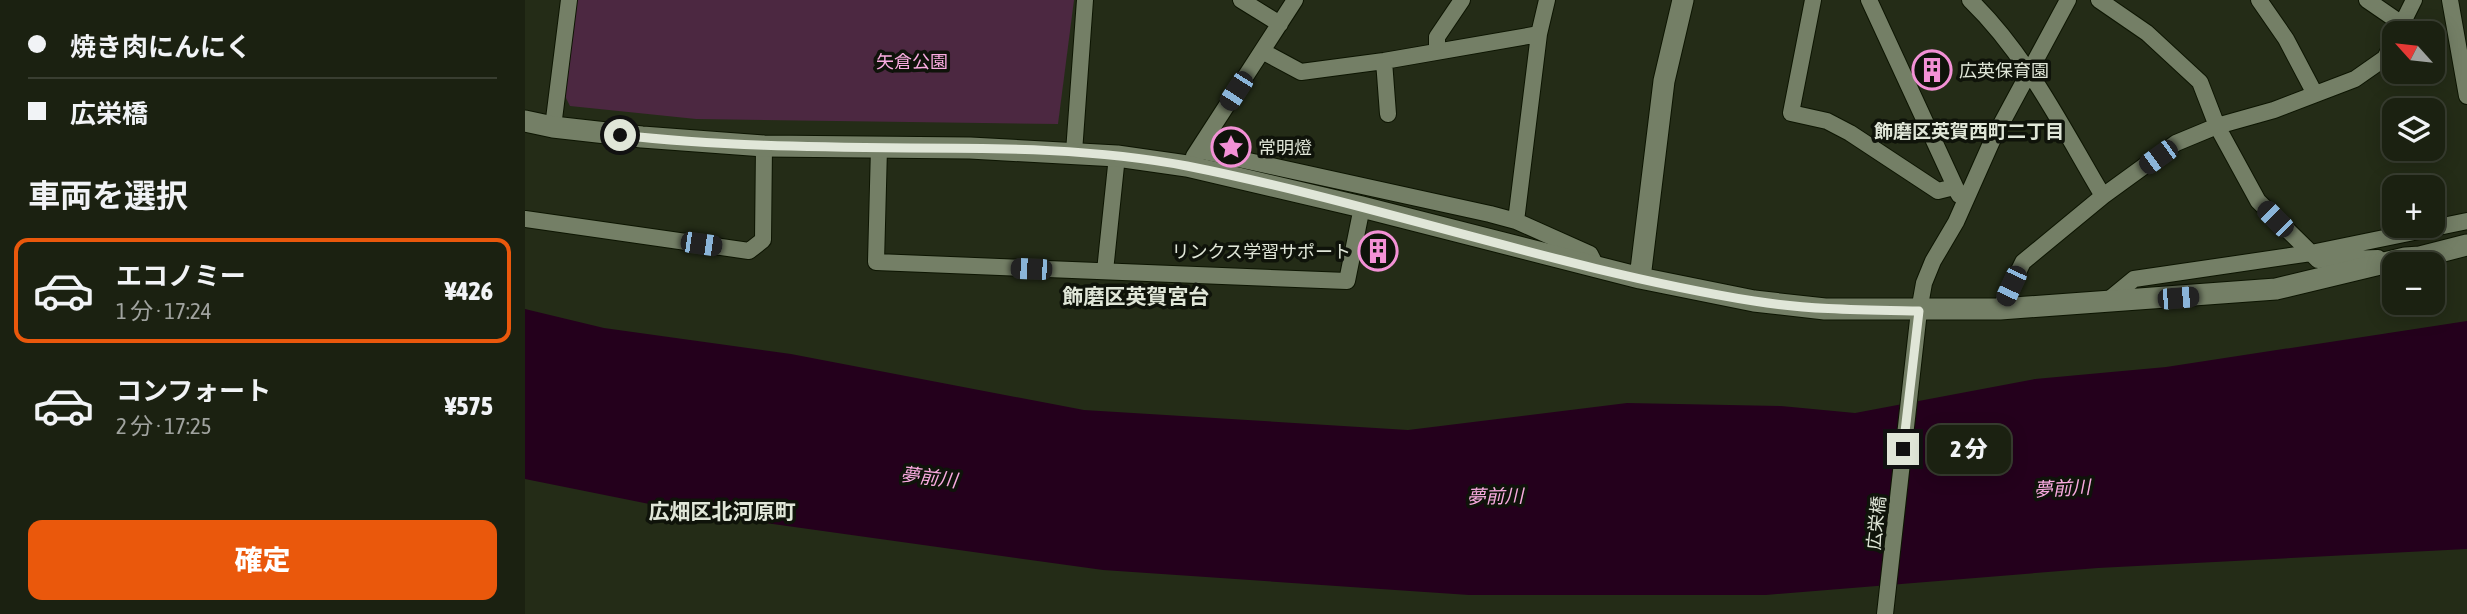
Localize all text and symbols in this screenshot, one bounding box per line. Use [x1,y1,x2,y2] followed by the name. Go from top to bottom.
[2382,21,2445,84] north arrow
[2382,21,2445,315] map controls
[70,32,251,62] text: 焼き肉にんにく
[1911,49,1953,91] building icon: 広英保育園
[876,51,948,72] park label: 矢倉公園
[1959,60,2049,81] place label: 広英保育園
[1216,68,1257,114] car
[2382,98,2445,161] button: layers
[70,99,148,129] text: 広栄橋
[604,119,636,151] route start
[1874,120,2064,142] district label: 飾磨区英賀西町二丁目
[1210,126,1252,168] place icon: 常明燈
[2135,136,2182,178] car
[1258,137,1312,158] place label: 常明燈
[2382,175,2445,238] button: +
[28,177,188,214] text: 車両を選択
[2253,197,2298,241] car
[1357,230,1399,272] building icon: リンクス学習サポート
[679,231,724,257] car
[1172,241,1351,262] place label: リンクス学習サポート
[2382,252,2445,315] button: −
[1010,258,1053,280] car
[32,259,95,322] icon: car
[116,261,246,291] text: エコノミー
[1993,263,2030,309] car
[445,276,493,306] text: ¥426
[1063,284,1210,308] district label: 飾磨区英賀宮台
[2157,286,2200,310] car
[116,298,212,324] text: 1 分 · 17:24
[32,374,95,437] icon: car
[116,376,271,406] text: コンフォート
[445,391,493,421] text: ¥575
[116,413,212,439] text: 2 分 · 17:25
[1927,424,2011,474] callout: 2 分
[1887,433,1919,465] route end
[1951,436,1987,462] text: 2 分
[899,463,961,492] water label: 夢前川
[2033,475,2093,500] water label: 夢前川
[1466,484,1526,507] water label: 夢前川
[1863,495,1889,551] street label: 広栄橋
[649,499,796,523] district label: 広畑区北河原町
[28,520,497,600] button: 確定

